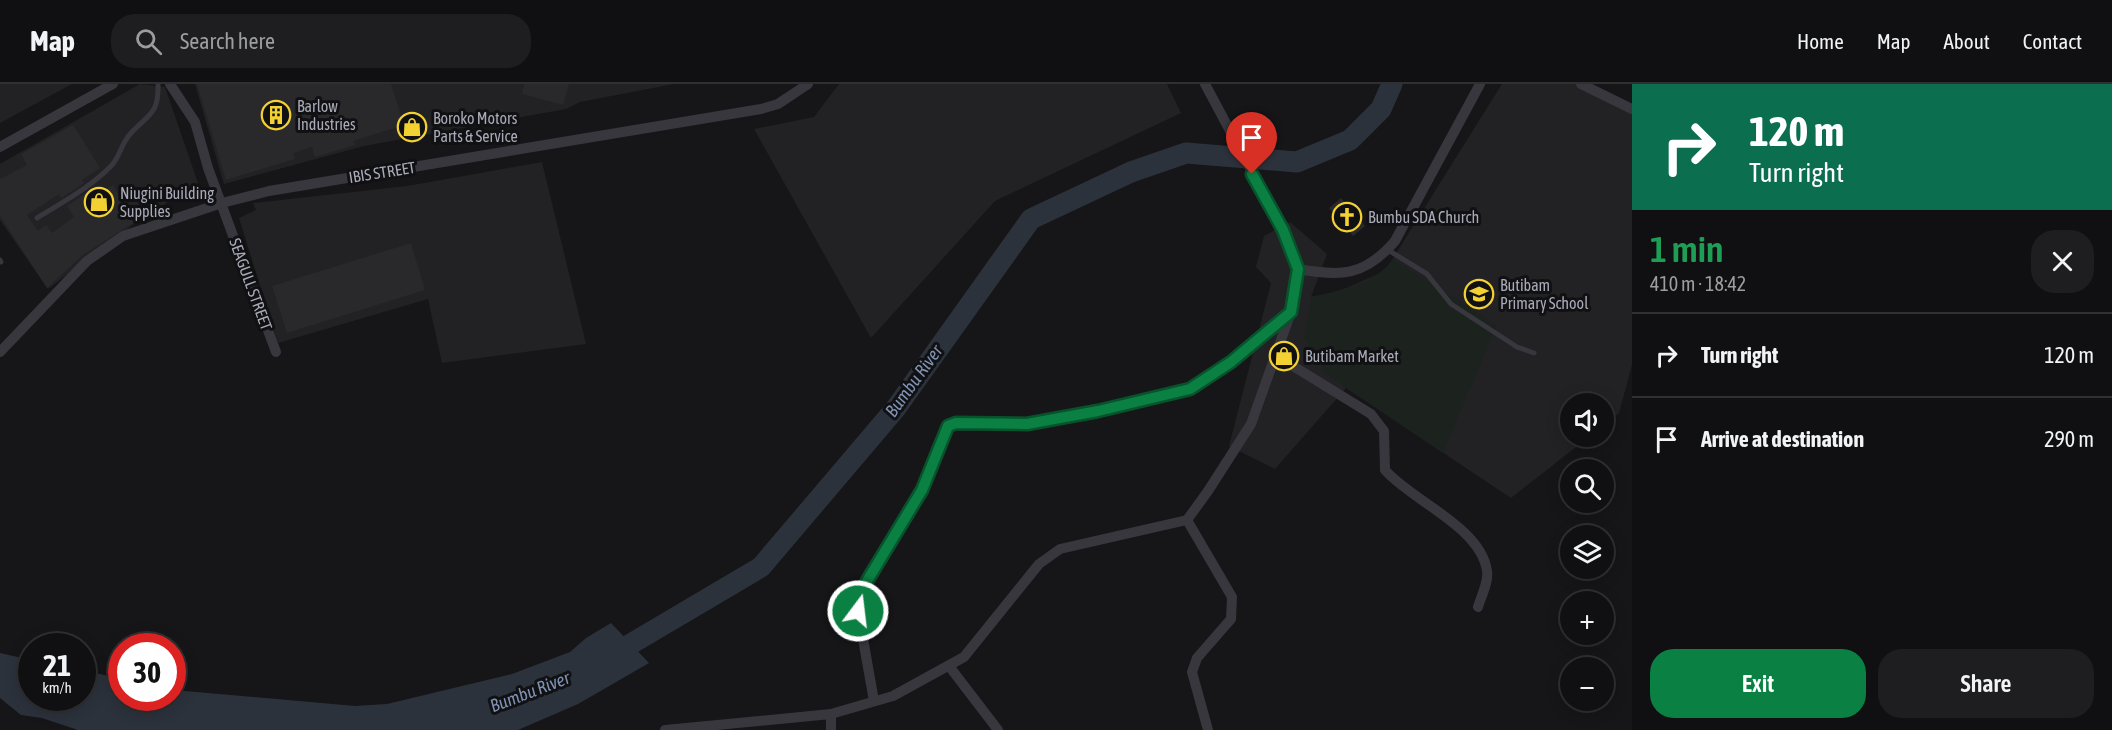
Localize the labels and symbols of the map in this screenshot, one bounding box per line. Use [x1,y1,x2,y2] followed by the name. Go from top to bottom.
[297,97,356,133] place label: Barlow Industries
[260,99,292,131] building icon: Barlow Industries
[433,109,518,145] place label: Boroko Motors Parts & Service
[396,111,428,143] shop icon: Boroko Motors Parts & Service
[1226,112,1277,174] pin
[347,158,417,186] street label: IBIS STREET
[120,184,214,221] place label: Niugini Building Supplies
[83,186,115,218] shop icon: Niugini Building Supplies
[1331,201,1363,233] church icon: Bumbu SDA Church
[1368,208,1479,226] place label: Bumbu SDA Church
[226,236,276,332] street label: SEAGULL STREET
[1500,276,1589,313] place label: Butibam Primary School
[1463,278,1495,310] school or university icon: Butibam Primary School
[880,340,947,421] water label: Bumbu River
[1268,340,1300,372] shop icon: Butibam Market
[1305,347,1399,365] place label: Butibam Market
[826,579,890,643] position arrow
[108,633,186,711] speed limit sign: 30
[487,666,573,716] water label: Bumbu River

